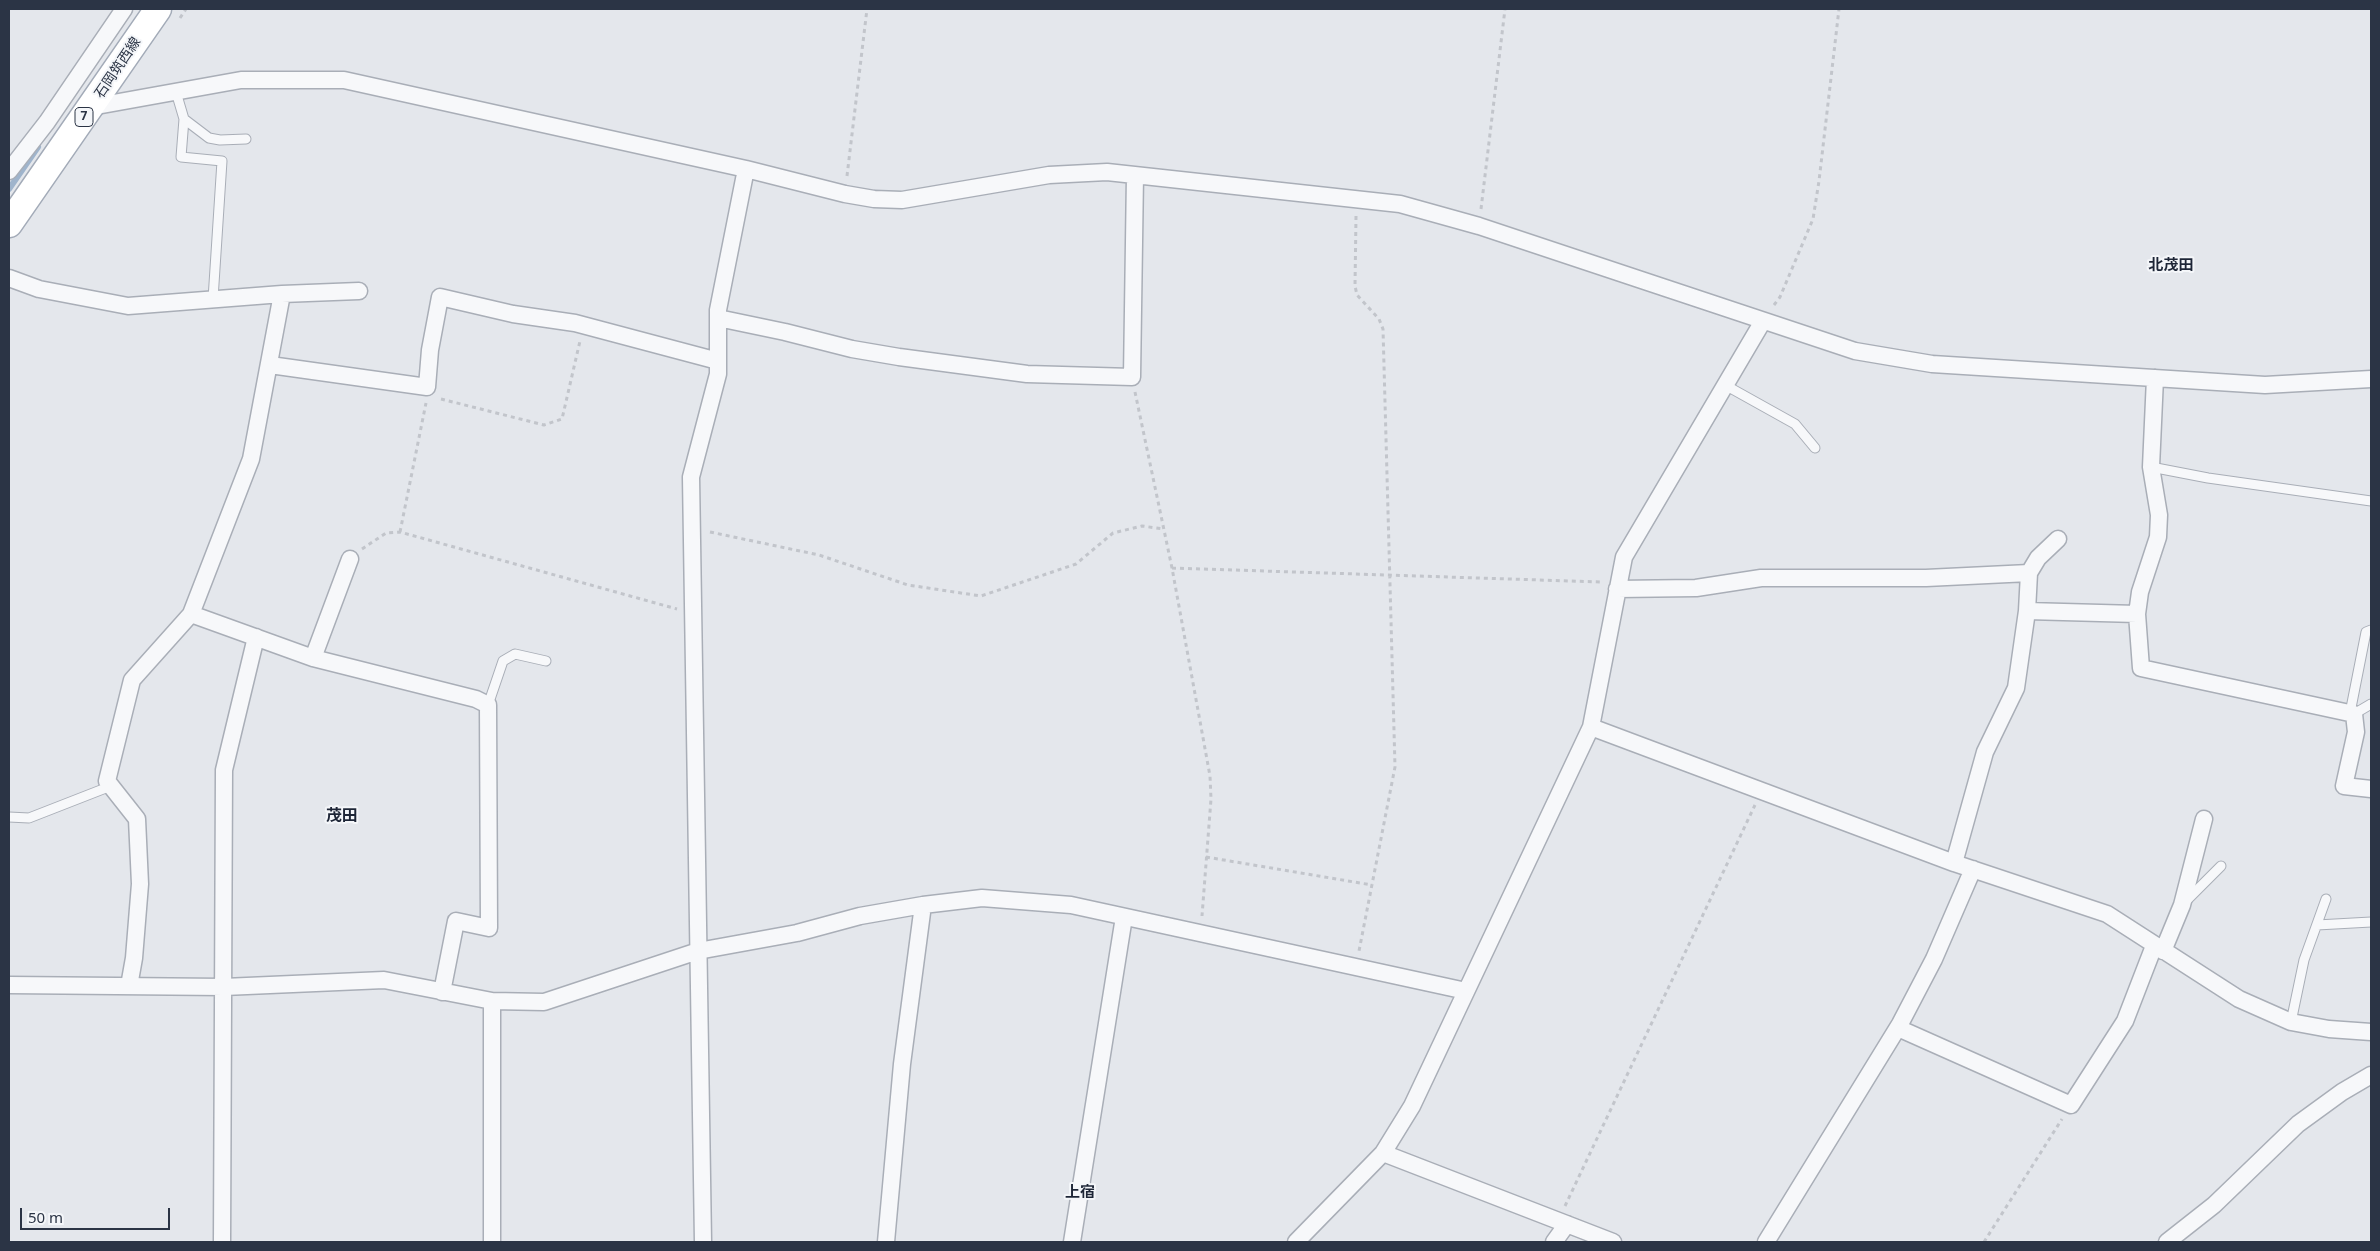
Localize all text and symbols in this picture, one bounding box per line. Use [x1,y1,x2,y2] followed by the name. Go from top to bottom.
[91,34,145,102] street label: 石岡筑西線
[75,108,93,126] road number: 7
[2149,257,2193,275] district label: 北茂田
[326,806,358,826] district label: 茂田
[1065,1184,1095,1202] district label: 上宿
[22,1198,172,1230] scale bar
[28,1207,63,1227] text: 50 m

